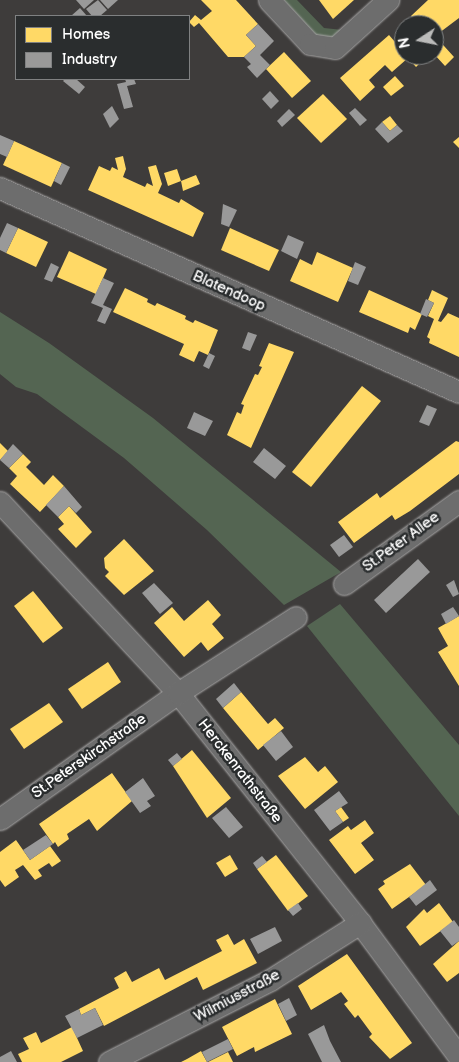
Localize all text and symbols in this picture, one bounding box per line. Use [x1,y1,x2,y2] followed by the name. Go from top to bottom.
[15,15,190,80] legend
[394,15,444,65] north arrow
[62,25,110,44] text: Homes
[395,36,414,50] text: N
[62,50,117,69] text: Industry
[190,267,268,315] street label: Blatendoop
[359,508,443,576] street label: St.Peter Allee
[28,710,150,802] street label: St.Peterskirchstraße
[194,715,286,827] street label: Herckenrathstraße
[191,966,283,1026] street label: Wilmiusstraße

